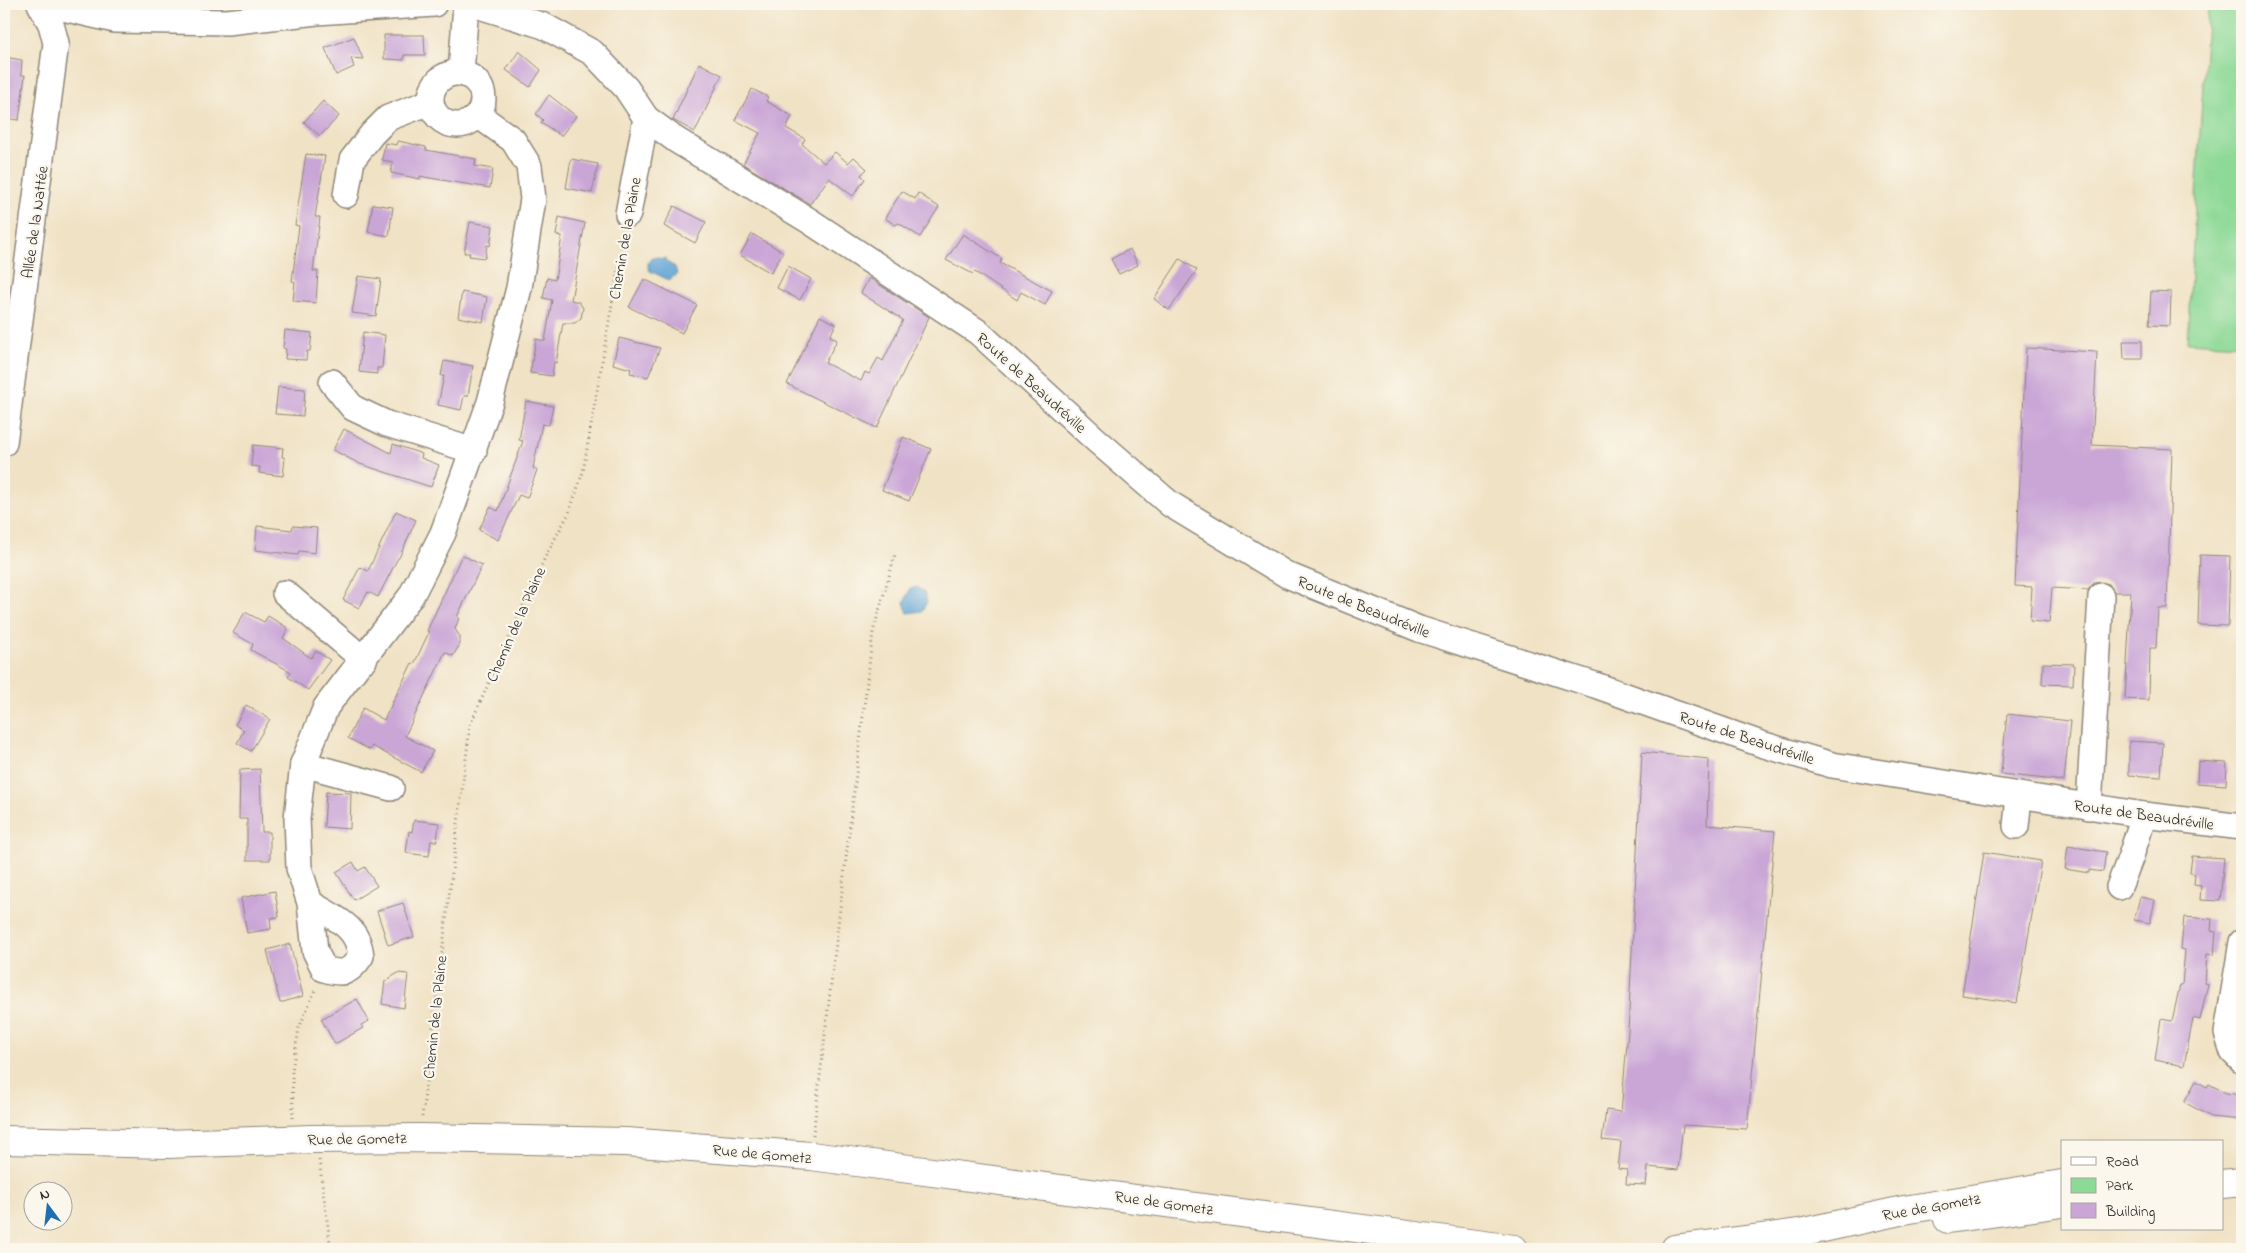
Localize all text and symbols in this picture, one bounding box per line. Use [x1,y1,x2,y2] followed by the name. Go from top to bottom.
[16,164,56,280] street label: Allée de la Nattée
[603,174,649,301] street label: Chemin de la Plaine
[970,327,1092,440] street label: Route de Beaudréville
[481,563,553,686] street label: Chemin de la Plaine
[1293,570,1434,646] street label: Route de Beaudréville
[1675,706,1818,772] street label: Route de Beaudréville
[2072,794,2216,838] street label: Route de Beaudréville
[418,954,454,1080] street label: Chemin de la Plaine
[307,1127,407,1153] street label: Rue de Gometz
[711,1139,813,1171] street label: Rue de Gometz
[2061,1140,2224,1230] legend
[2106,1151,2139,1173] text: Road
[2106,1175,2134,1197] text: Park
[22,1180,72,1230] north arrow
[38,1184,52,1206] text: N
[1113,1185,1215,1223] street label: Rue de Gometz
[1880,1187,1983,1228] street label: Rue de Gometz
[2105,1201,2155,1224] text: Building

